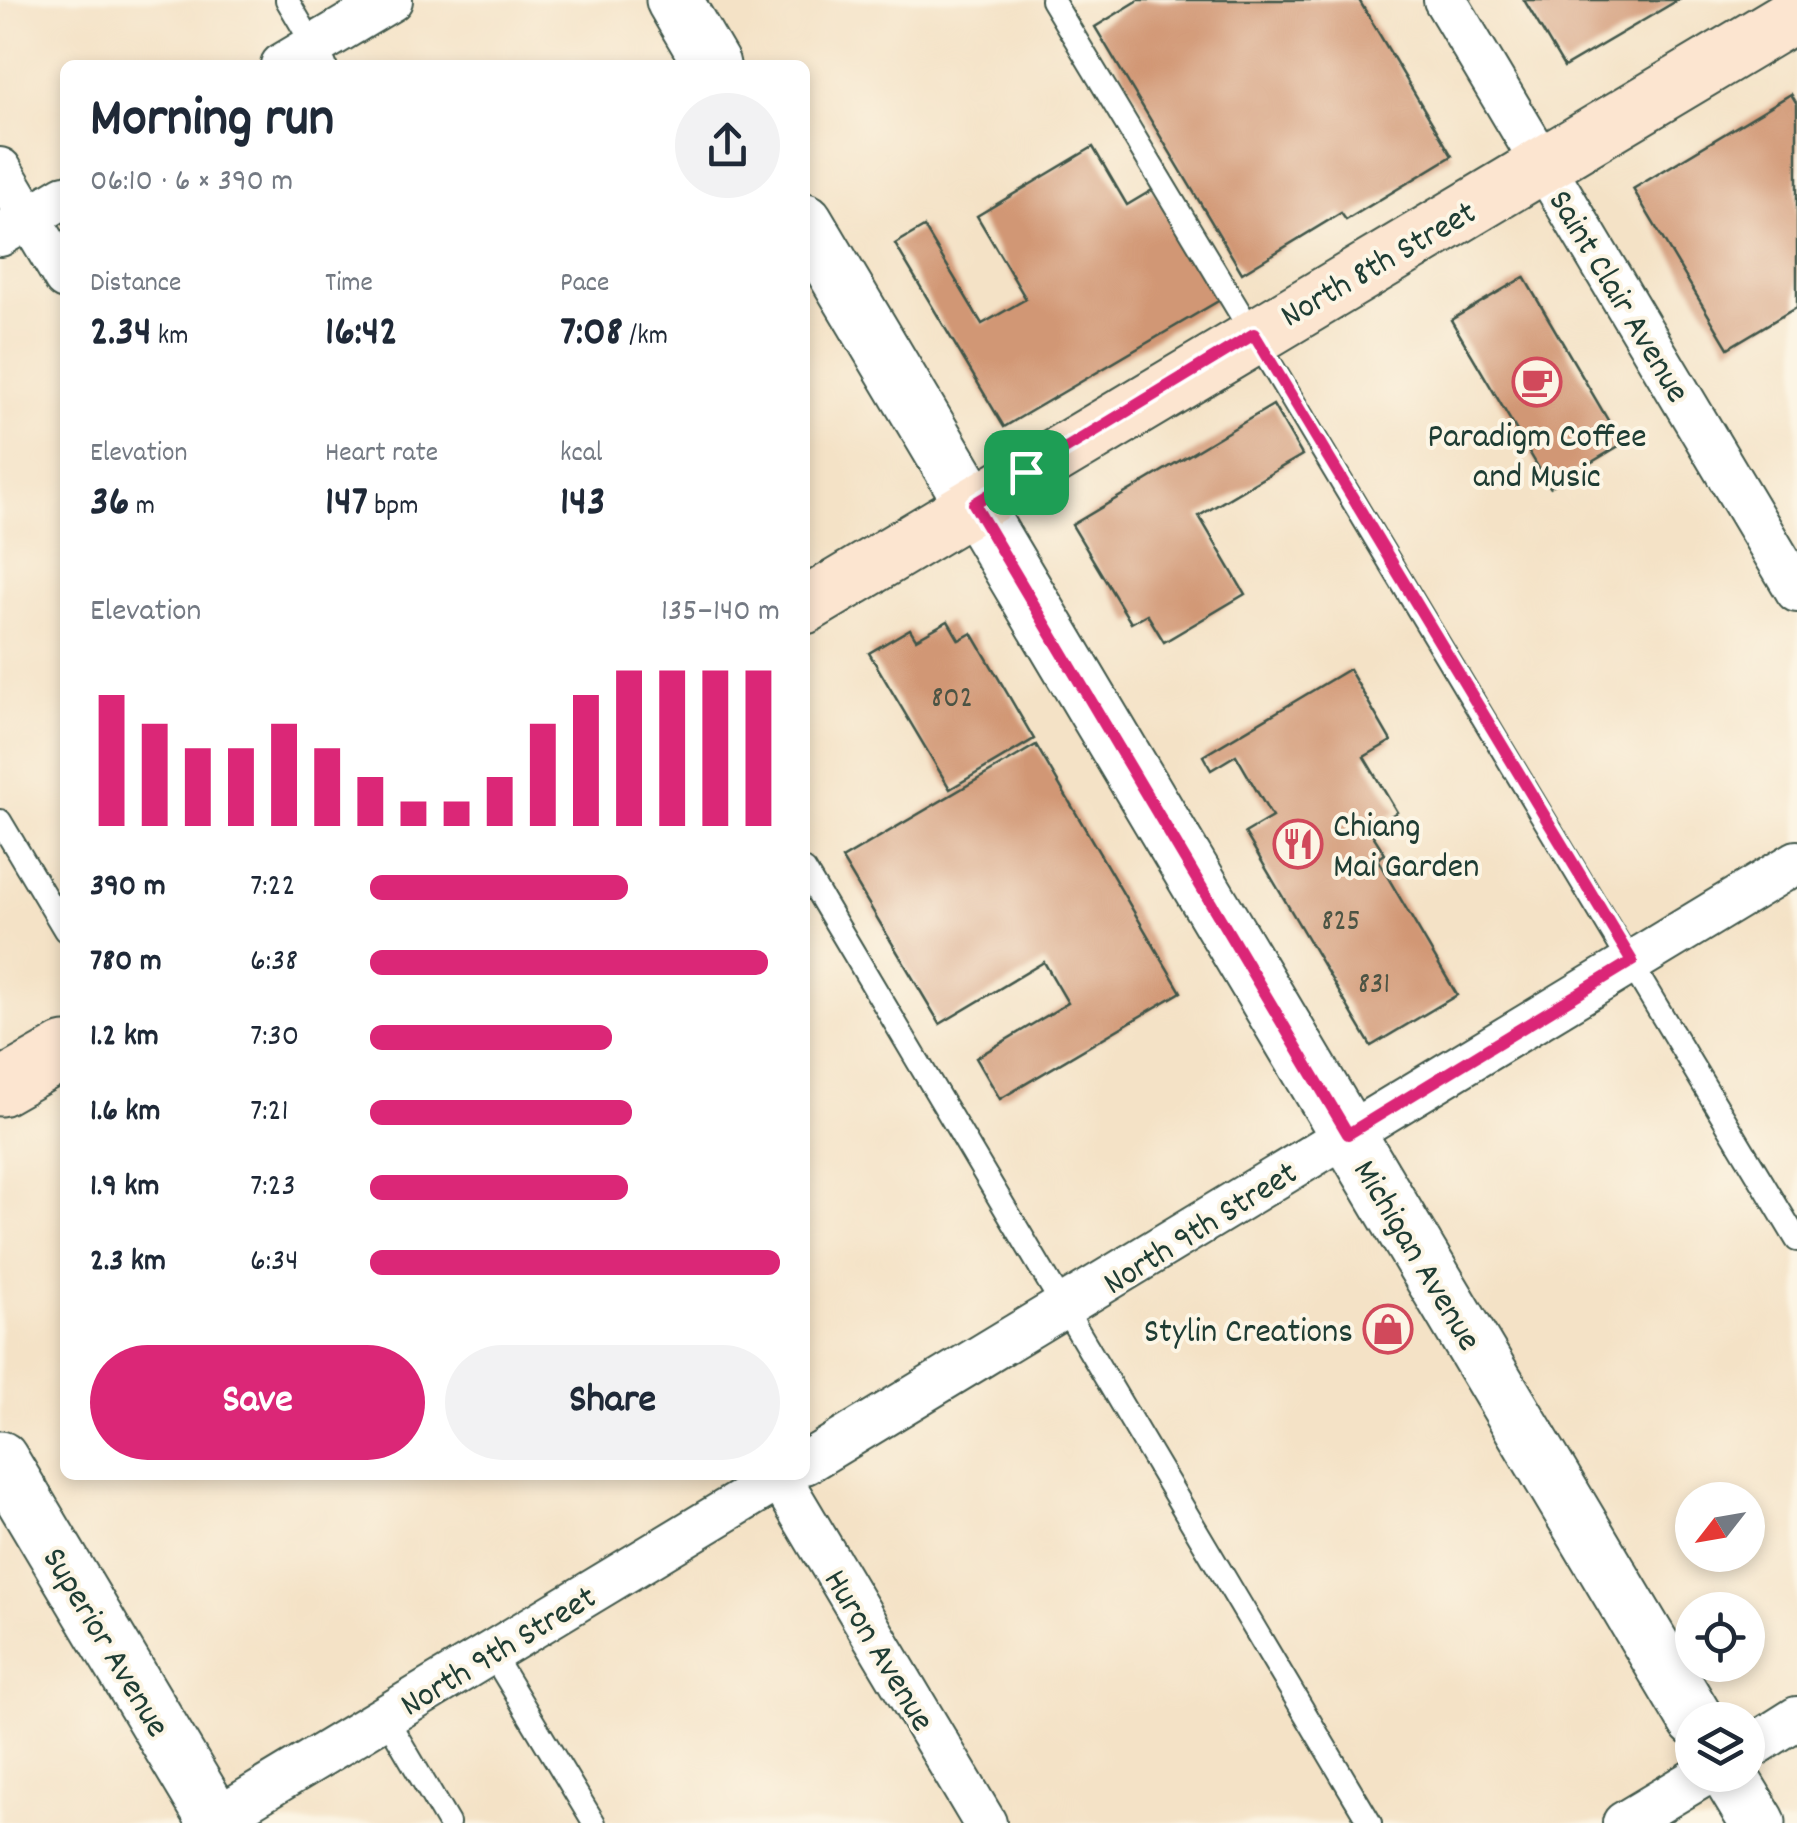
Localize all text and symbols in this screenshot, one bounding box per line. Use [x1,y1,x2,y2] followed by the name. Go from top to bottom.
[90,83,334,162] text: Morning run
[675,93,780,198] button: share
[90,160,293,206] text: 06:10 · 6 × 390 m
[1533,182,1700,414] street label: Saint Clair Avenue
[1272,190,1487,343] street label: North 8th Street
[90,265,181,305] text: Distance
[325,265,373,305] text: Time
[560,265,609,305] text: Pace
[90,305,151,365] text: 2.34
[325,305,398,365] text: 16:42
[560,305,623,365] text: 7:08
[151,318,189,358] text: km
[623,318,668,358] text: /km
[1511,356,1563,408] cafe icon: Paradigm Coffee and Music
[1427,414,1647,504] place label: Paradigm Coffee and Music
[984,430,1069,515] pin
[90,435,187,475] text: Elevation
[325,435,438,475] text: Heart rate
[560,435,603,475] text: kcal
[999,445,1054,500] icon: arrive
[90,475,129,535] text: 36
[325,475,368,535] text: 147
[560,475,605,535] text: 143
[129,488,155,528] text: m
[368,488,418,528] text: bpm
[90,590,201,636] text: Elevation
[661,590,780,636] text: 135–140 m
[931,679,973,722] house number: 802
[1333,804,1479,894] place label: Chiang Mai Garden
[1272,818,1324,870] restaurant icon: Chiang Mai Garden
[90,865,166,911] text: 390 m
[250,865,296,911] text: 7:22
[1321,902,1361,945] house number: 825
[90,940,162,986] text: 780 m
[250,940,298,986] text: 6:38
[1358,965,1390,1008] house number: 831
[90,1015,159,1061] text: 1.2 km
[250,1015,299,1061] text: 7:30
[90,1090,160,1136] text: 1.6 km
[250,1090,289,1136] text: 7:21
[1095,1150,1309,1310] street label: North 9th Street
[1338,1152,1492,1362] street label: Michigan Avenue
[90,1165,159,1211] text: 1.9 km
[250,1165,296,1211] text: 7:23
[90,1240,166,1286] text: 2.3 km
[250,1240,298,1286] text: 6:34
[1362,1303,1414,1355] shop icon: Stylin Creations
[1144,1309,1353,1359] place label: Stylin Creations
[90,1345,425,1460] button: Save
[445,1345,780,1460] button: Share
[1675,1482,1765,1572] north arrow
[1675,1482,1765,1792] map controls
[27,1539,180,1748] street label: Superior Avenue
[809,1561,945,1742] street label: Huron Avenue
[392,1575,607,1732] street label: North 9th Street
[1675,1592,1765,1682] button: locate
[1675,1702,1765,1792] button: layers

